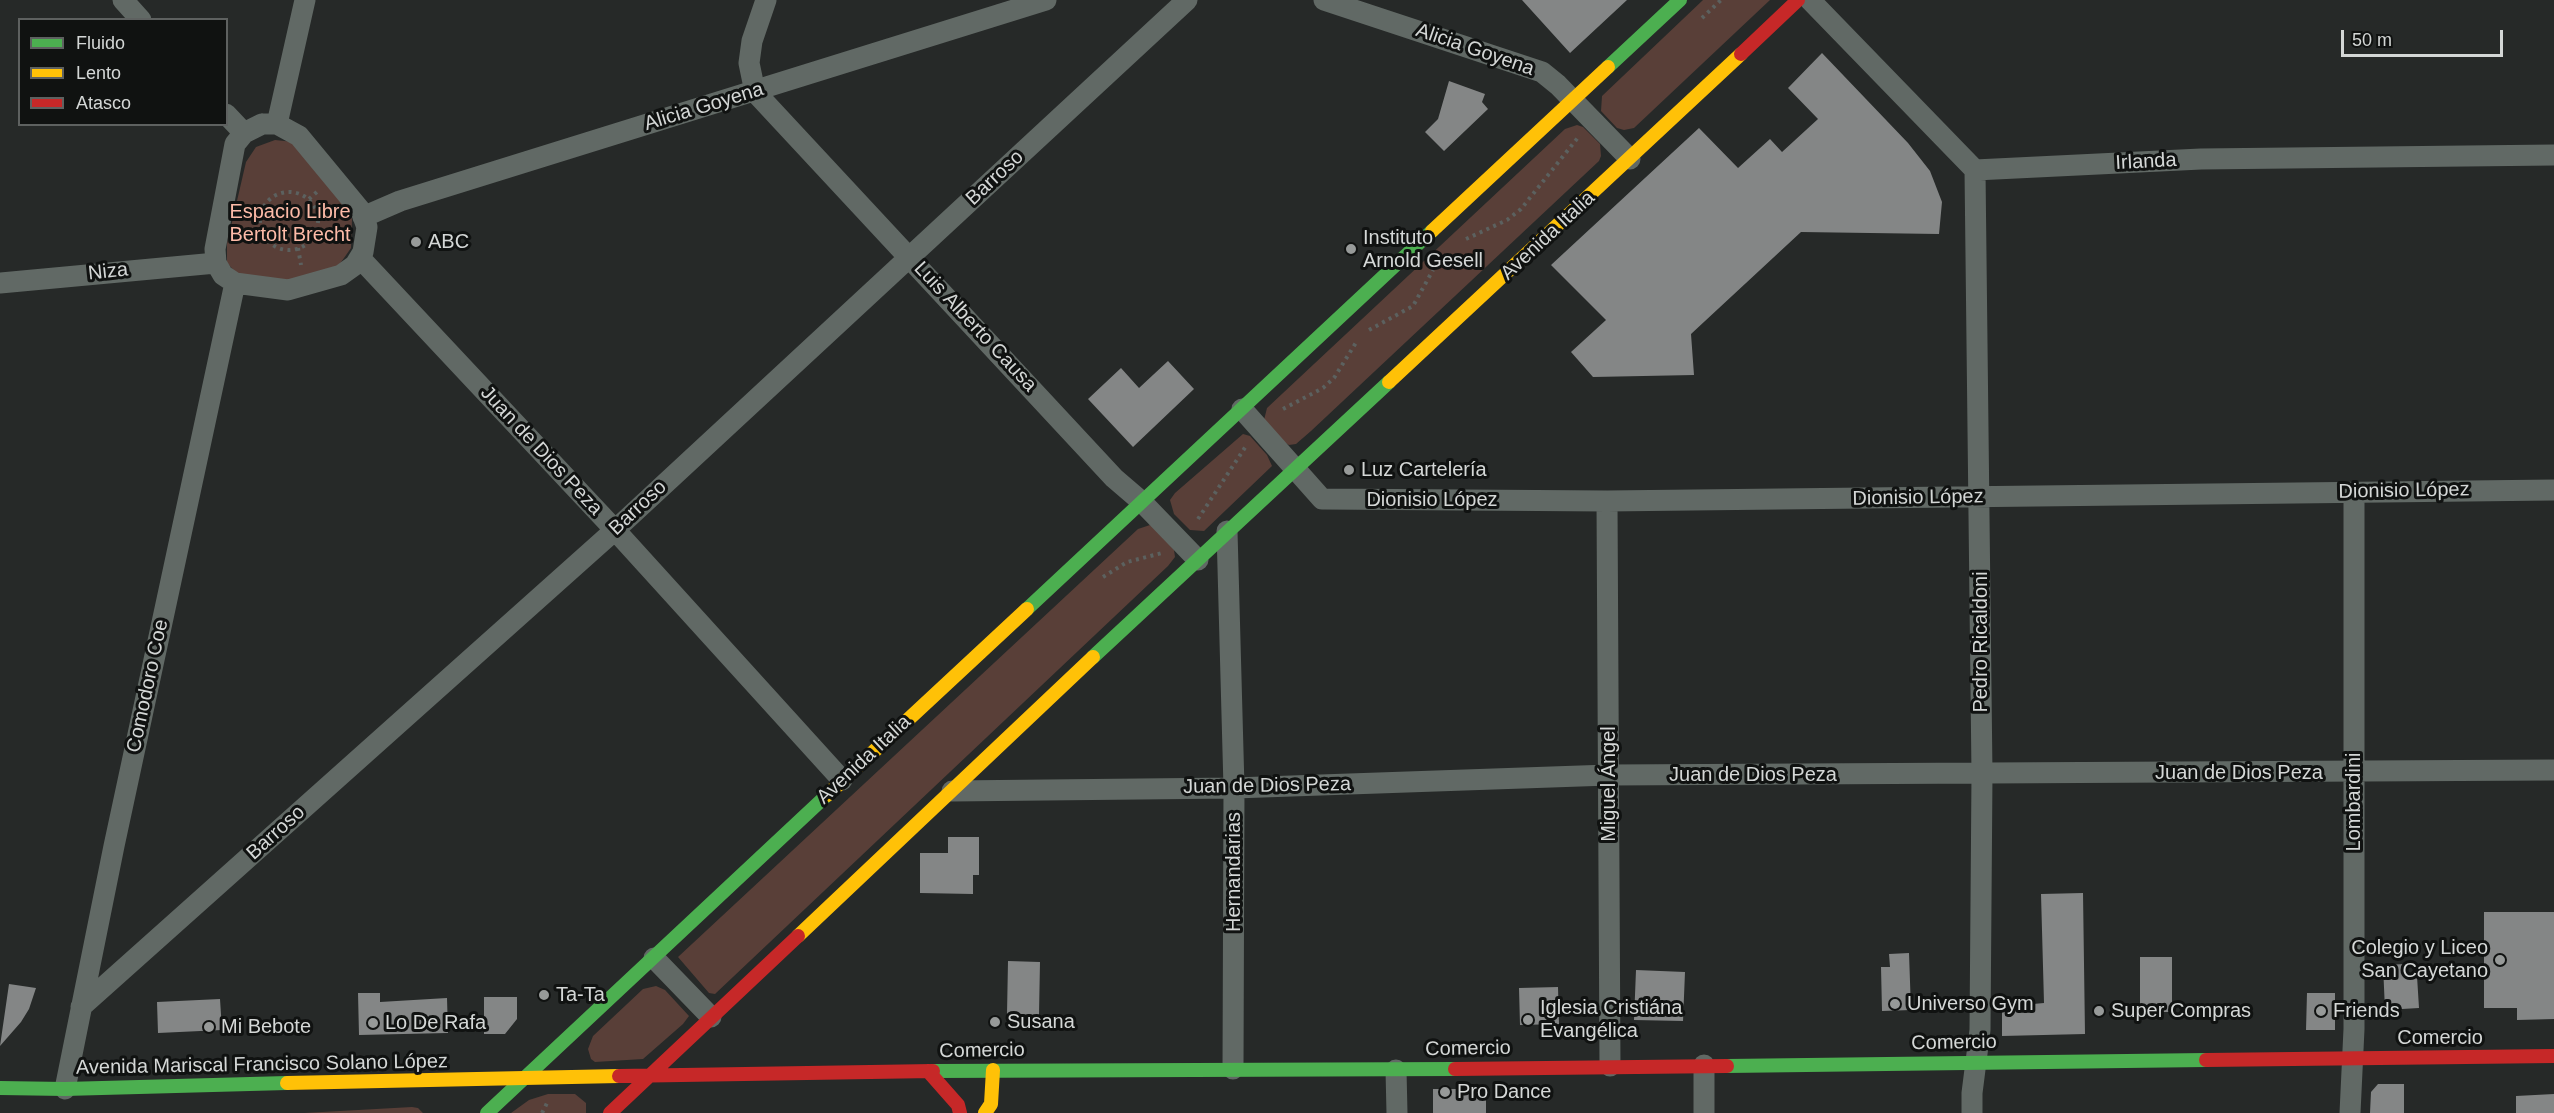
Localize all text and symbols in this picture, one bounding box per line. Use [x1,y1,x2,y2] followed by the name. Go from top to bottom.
[18,18,228,126] legend
[2344,18,2506,56] scale bar
[1413,19,1537,81] street label: Alicia Goyena
[2352,30,2392,50] text: 50 m
[76,33,125,53] text: Fluido
[76,63,121,83] text: Lento
[641,77,767,137] street label: Alicia Goyena
[76,93,131,113] text: Atasco
[961,145,1029,211] street label: Barroso
[2115,148,2177,176] street label: Irlanda
[1496,186,1600,286] street label: Avenida Italia
[229,200,351,247] park label: Espacio Libre Bertolt Brecht
[1363,226,1483,273] place label: Instituto Arnold Gesell
[428,230,469,254] place label: ABC
[409,235,423,249] marker: ABC
[1344,242,1358,256] marker: Instituto Arnold Gesell
[909,257,1041,397] street label: Luis Alberto Causa
[87,258,129,286] street label: Niza
[475,381,607,521] street label: Juan de Dios Peza
[1361,458,1487,482] place label: Luz Cartelería
[1342,463,1356,477] marker: Luz Cartelería
[604,475,672,541] street label: Barroso
[2338,478,2470,504] street label: Dionisio López
[1852,485,1984,511] street label: Dionisio López
[1366,488,1498,512] street label: Dionisio López
[1969,571,1993,713] street label: Pedro Ricaldoni
[122,617,174,755] street label: Comodoro Coe
[812,710,916,810] street label: Avenida Italia
[1597,726,1621,842] street label: Miguel Ángel
[2342,753,2366,851] street label: Lombardini
[2155,761,2323,785] street label: Juan de Dios Peza
[1669,763,1837,787] street label: Juan de Dios Peza
[1183,773,1351,799] street label: Juan de Dios Peza
[242,801,310,865] street label: Barroso
[1222,812,1246,932] street label: Hernandarias
[2351,936,2488,983] place label: Colegio y Liceo San Cayetano
[2493,953,2507,967] marker: Colegio y Liceo San Cayetano
[556,983,605,1007] place label: Ta-Ta
[537,988,551,1002] marker: Ta-Ta
[1907,992,2034,1016] place label: Universo Gym
[1540,996,1682,1043] place label: Iglesia Cristiána Evangélica
[1888,997,1902,1011] marker: Universo Gym
[2111,999,2251,1023] place label: Super Compras
[2333,999,2400,1023] place label: Friends
[2092,1004,2106,1018] marker: Super Compras
[2314,1004,2328,1018] marker: Friends
[1007,1010,1075,1034] place label: Susana
[385,1011,486,1035] place label: Lo De Rafa
[1521,1013,1535,1027] marker: Iglesia Cristiána Evangélica
[221,1015,311,1039] place label: Mi Bebote
[988,1015,1002,1029] marker: Susana
[366,1016,380,1030] marker: Lo De Rafa
[202,1020,216,1034] marker: Mi Bebote
[2397,1026,2483,1050] street label: Comercio
[1911,1030,1997,1056] street label: Comercio
[1425,1036,1511,1062] street label: Comercio
[939,1038,1025,1064] street label: Comercio
[76,1050,448,1080] street label: Avenida Mariscal Francisco Solano López
[1457,1080,1551,1104] place label: Pro Dance
[1438,1085,1452,1099] marker: Pro Dance

